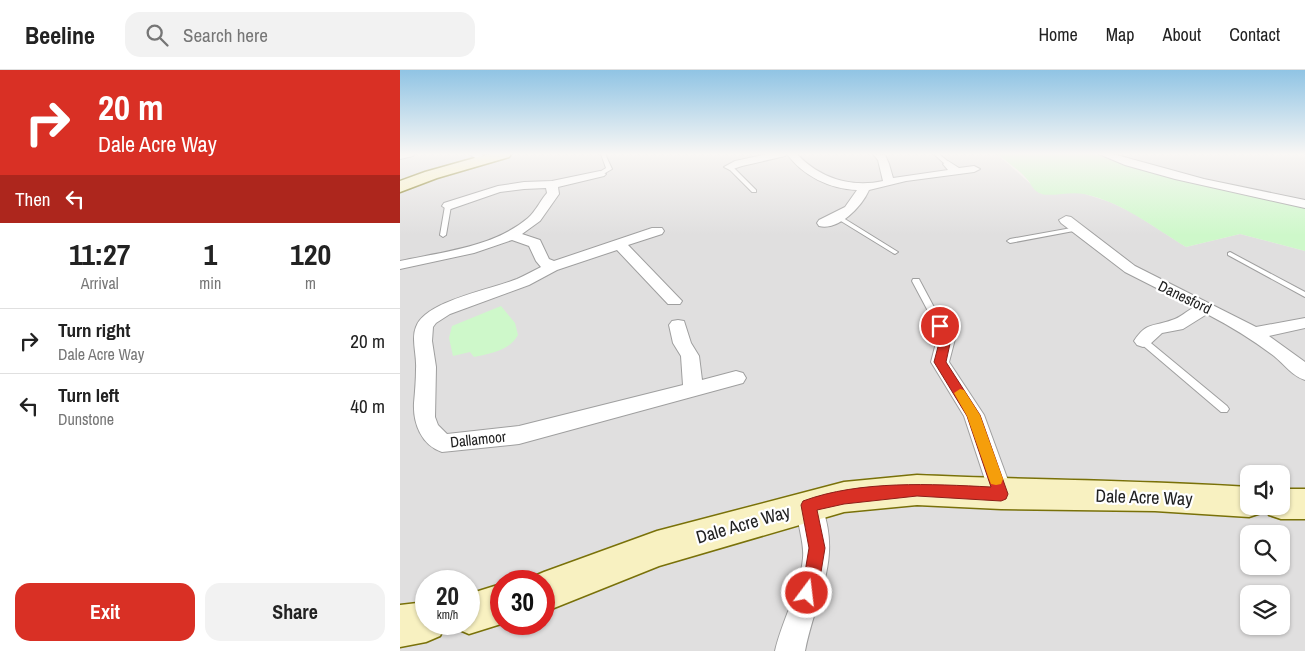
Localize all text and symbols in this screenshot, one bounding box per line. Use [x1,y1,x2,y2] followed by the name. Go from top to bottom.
[125,12,475,57] search box
[25,19,95,51] text: Beeline
[143,21,171,49] icon: search
[183,22,268,48] text: Search here
[1038,22,1078,47] text: Home
[1106,22,1135,47] text: Map
[1163,22,1201,47] text: About
[1229,22,1280,47] text: Contact
[98,84,163,131] text: 20 m
[15,90,80,155] icon: right
[98,129,217,159] text: Dale Acre Way
[61,185,89,213] icon: left
[15,186,51,212] text: Then
[69,234,130,274] text: 11:27
[203,234,217,274] text: 1
[290,234,331,274] text: 120
[81,272,119,294] text: Arrival
[199,272,221,294] text: min
[305,272,316,294] text: m
[1155,275,1215,319] street label: Danesford
[919,305,961,347] pin
[926,312,954,340] icon: arrive
[58,317,130,343] text: Turn right
[15,327,43,355] icon: right
[350,328,385,354] text: 20 m
[58,343,144,365] text: Dale Acre Way
[58,382,119,408] text: Turn left
[15,392,43,420] icon: left
[350,393,385,419] text: 40 m
[58,408,114,430] text: Dunstone
[449,426,507,452] street label: Dallamoor
[1240,465,1290,635] map controls
[1240,465,1290,515] button: sound
[1095,483,1194,511] street label: Dale Acre Way
[693,498,794,549] street label: Dale Acre Way
[1240,525,1290,575] button: search
[780,566,832,618] position arrow
[490,570,555,635] speed limit sign: 30
[436,579,459,613] text: 20
[15,583,195,641] button: Exit
[205,583,385,641] button: Share
[1240,585,1290,635] button: layers
[437,607,458,623] text: km/h

